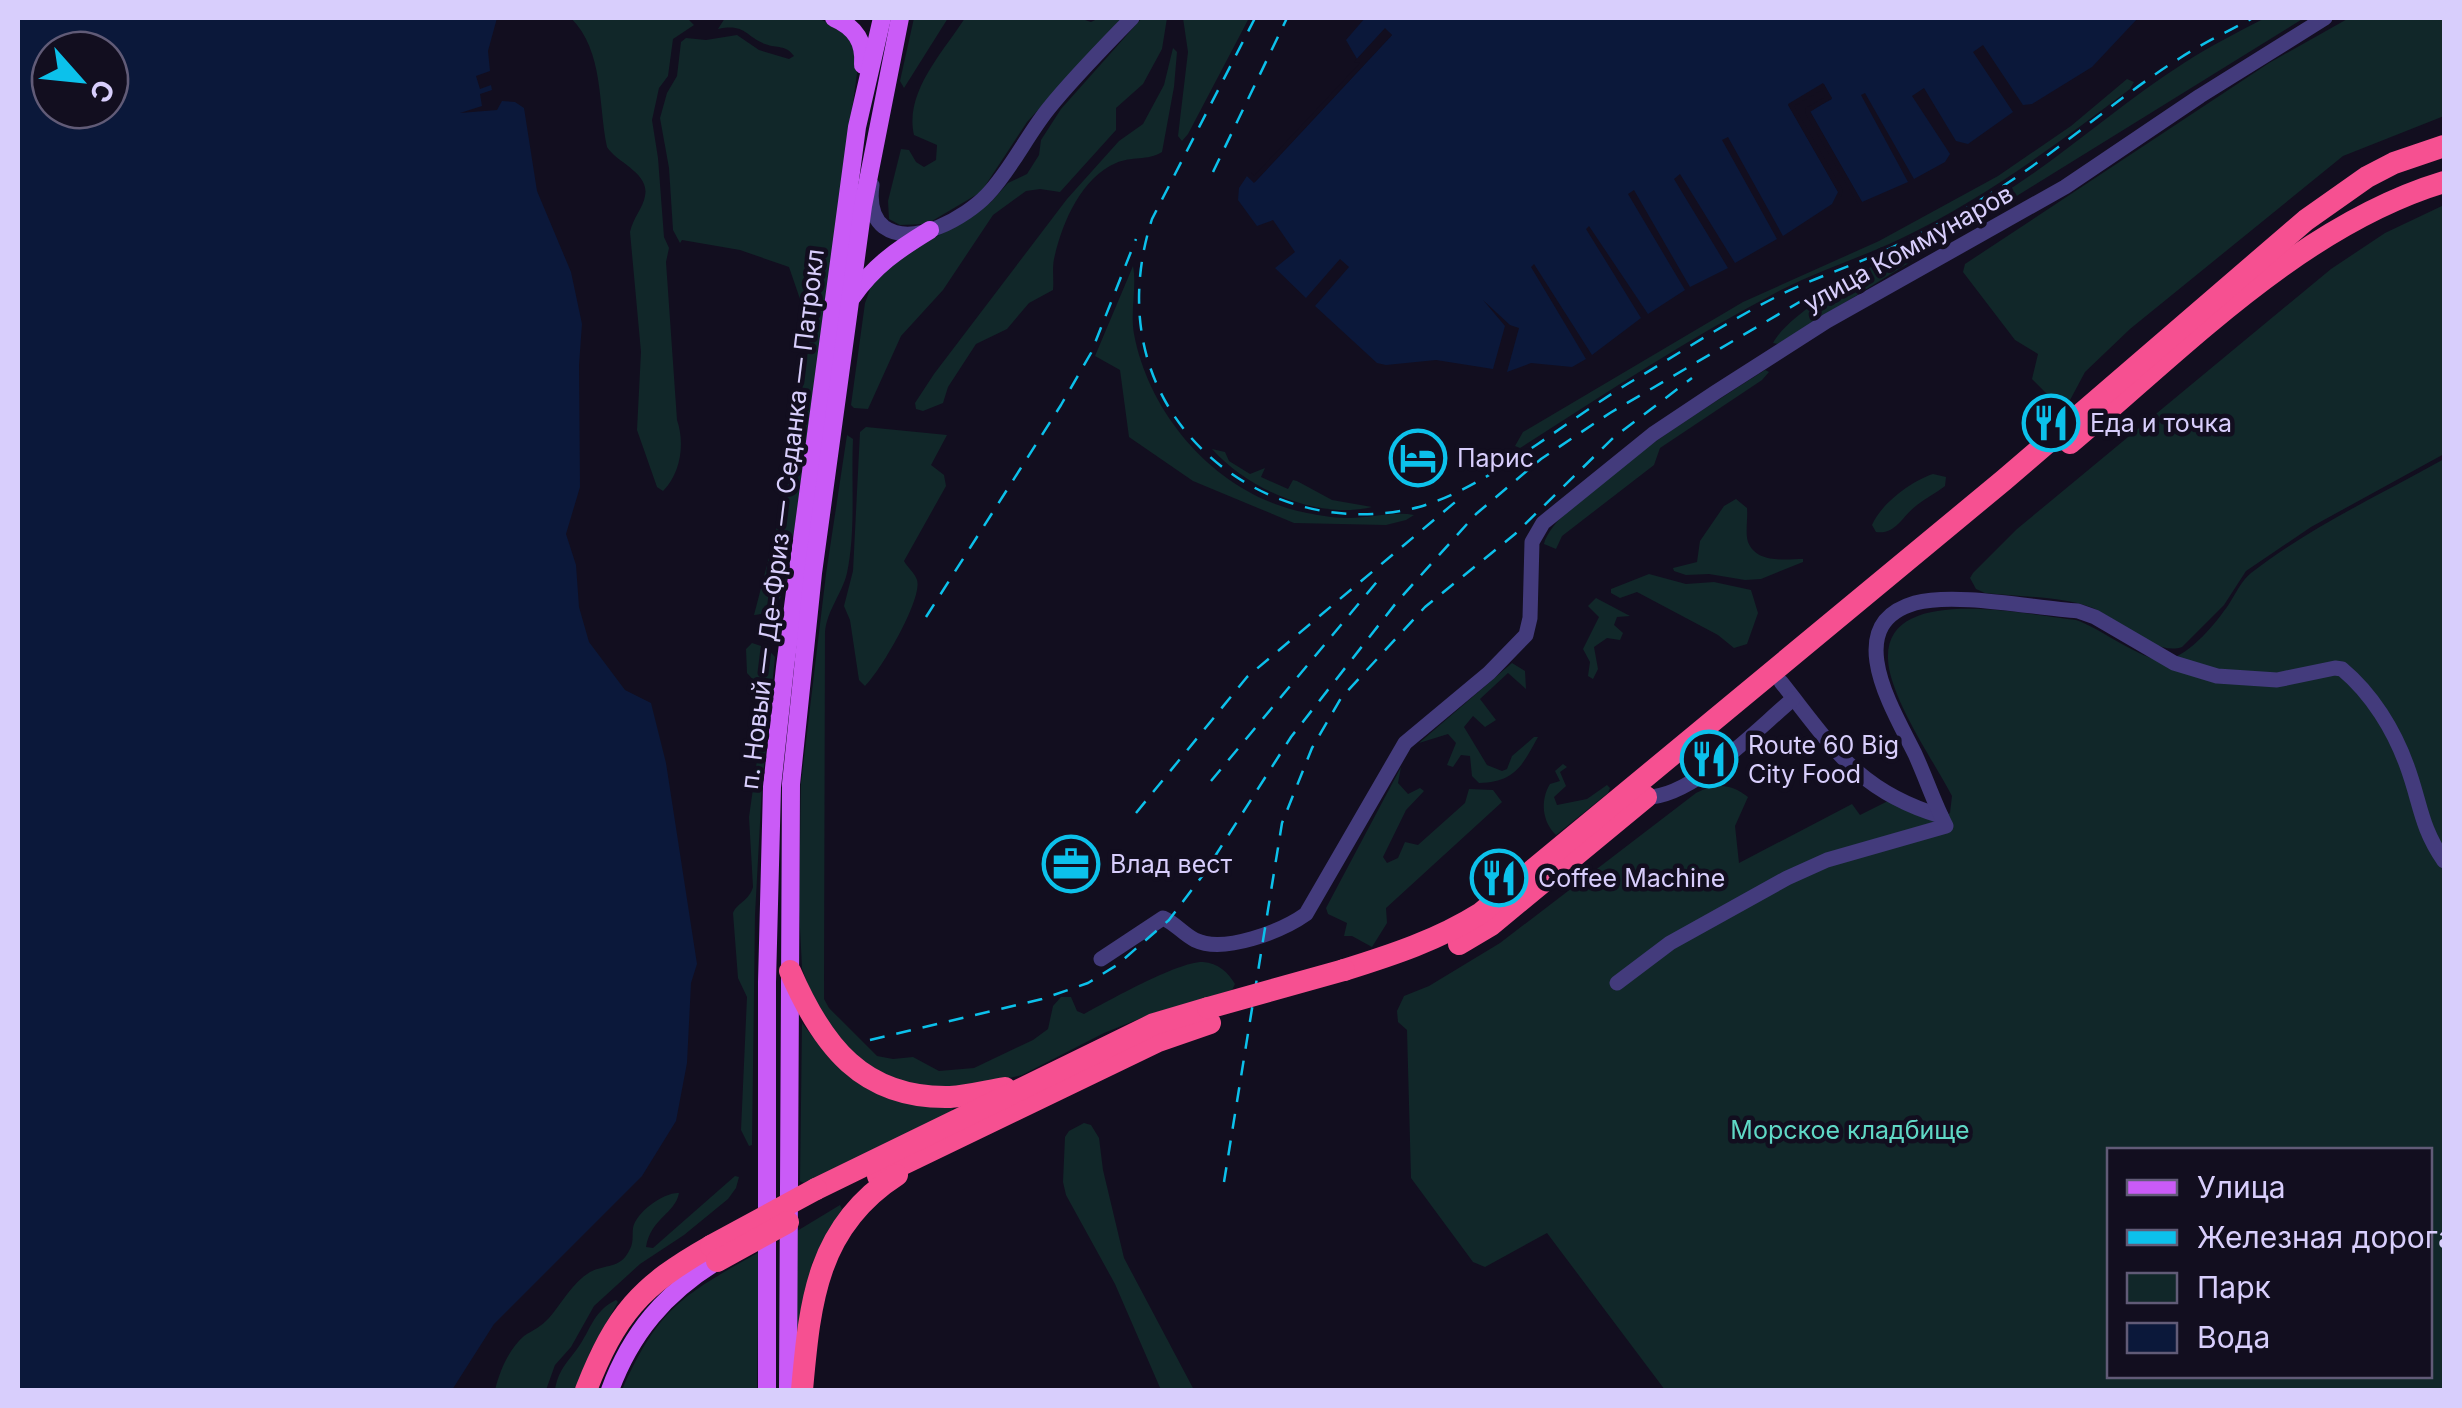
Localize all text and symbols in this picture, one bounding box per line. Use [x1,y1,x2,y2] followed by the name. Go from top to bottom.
[30,30,130,130] north arrow
[82,74,122,108] text: С
[1798,178,2018,318] street label: улица Коммунаров
[734,247,830,791] street label: п. Новый — Де-Фриз — Седанка — Патрокл
[2021,393,2081,453] restaurant icon: Еда и точка
[2090,408,2232,438] place label: Еда и точка
[1388,428,1448,488] hotel icon: Парис
[1457,443,1534,473] place label: Парис
[1679,729,1739,789] restaurant icon: Route 60 Big City Food
[1748,730,1899,789] place label: Route 60 Big City Food
[1041,834,1101,894] office icon: Влад вест
[1469,848,1529,908] restaurant icon: Coffee Machine
[1110,849,1232,879] place label: Влад вест
[1538,863,1725,893] place label: Coffee Machine
[1730,1115,1970,1145] park label: Морское кладбище
[2107,1148,2432,1378] legend
[2197,1169,2286,1205] text: Улица
[2197,1219,2455,1255] text: Железная дорога
[2197,1269,2271,1305] text: Парк
[2197,1319,2270,1355] text: Вода

